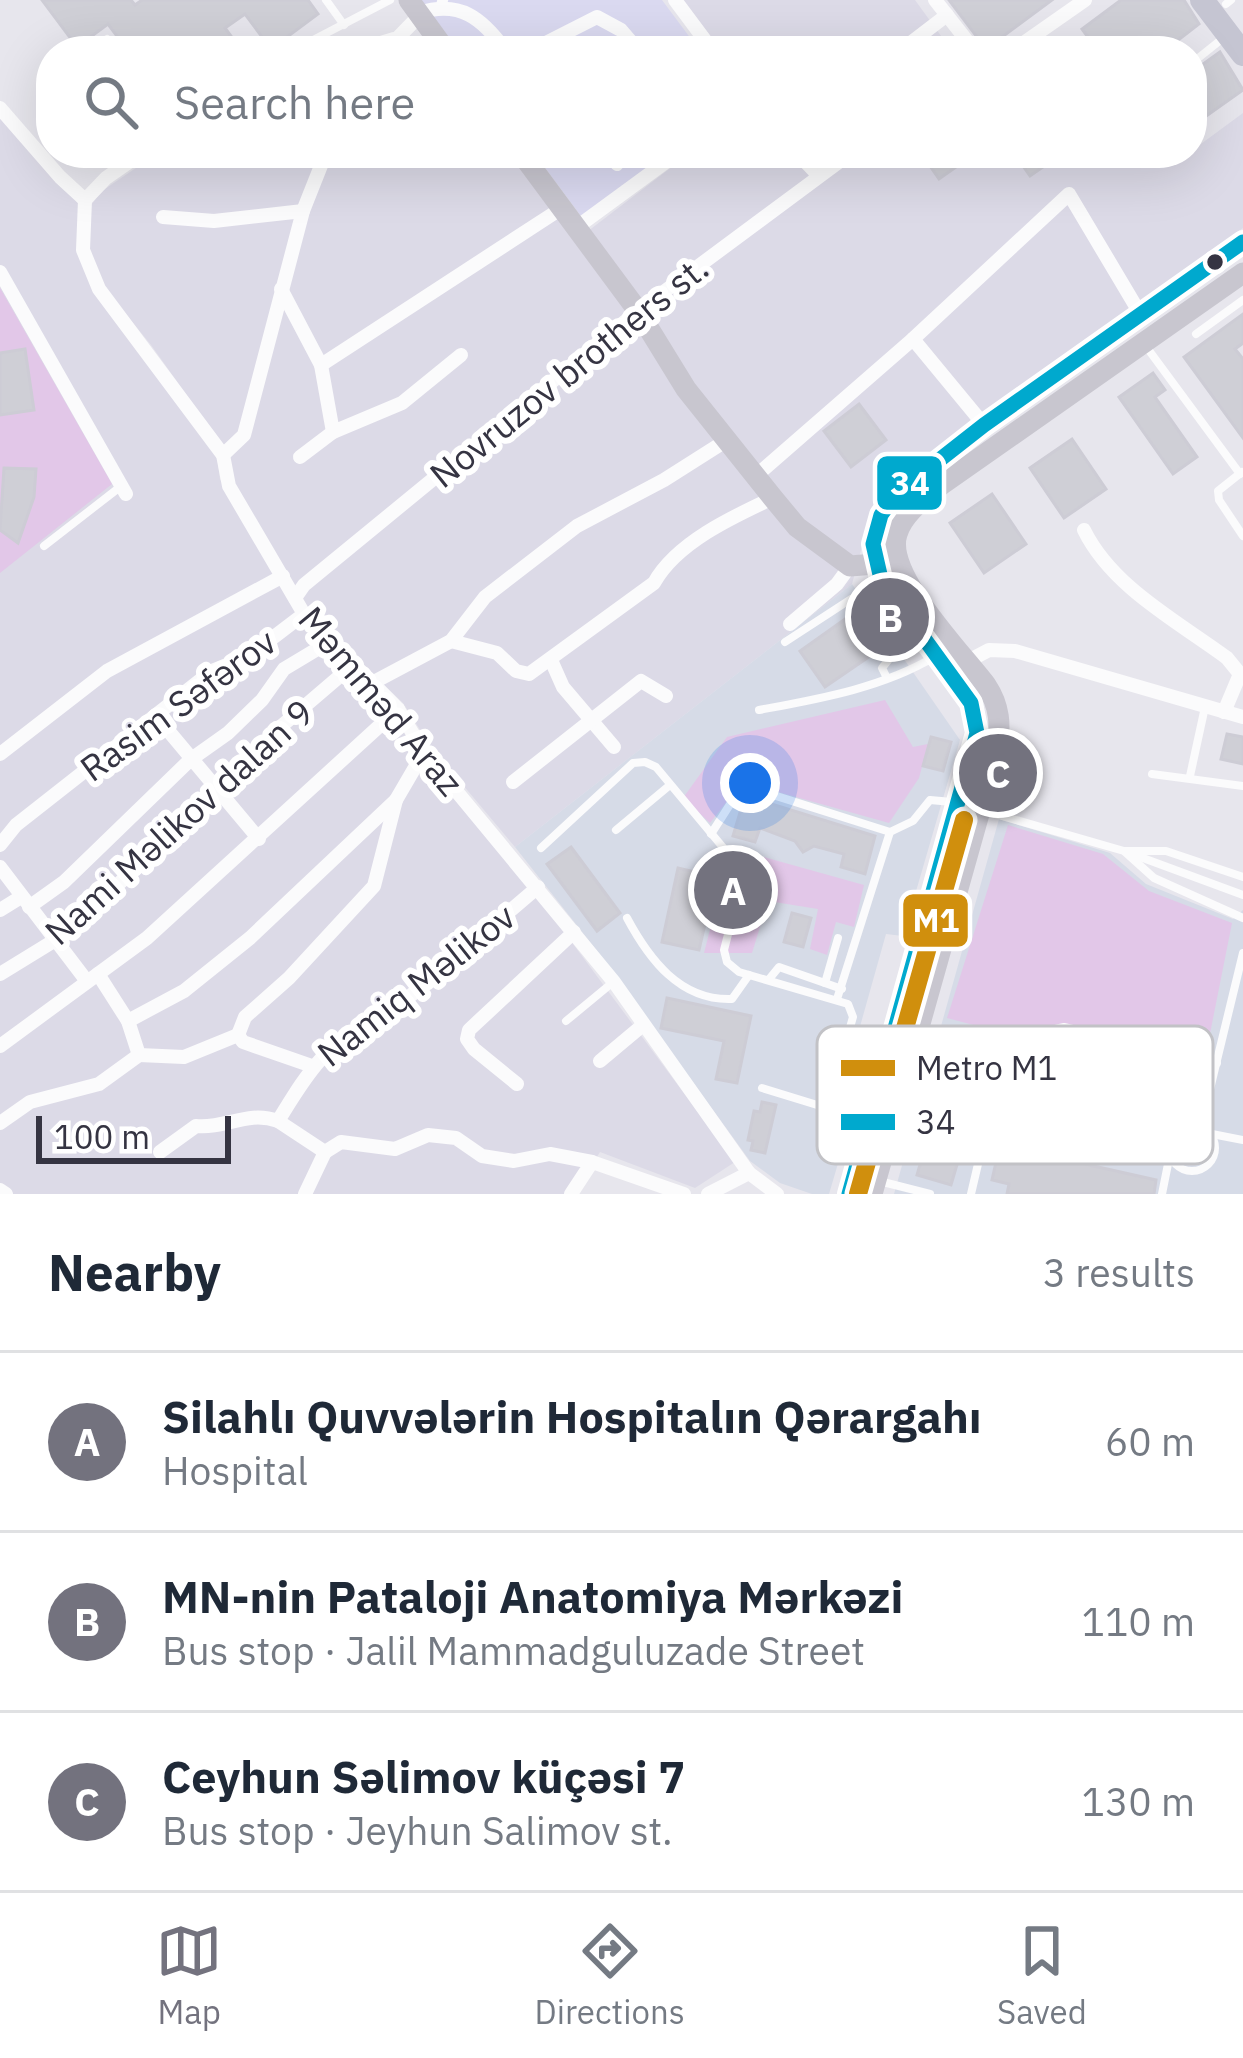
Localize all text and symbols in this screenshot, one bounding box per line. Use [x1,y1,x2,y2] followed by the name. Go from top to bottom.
[36,36,1207,168] search box
[78,69,144,135] icon: search
[174,73,415,131] text: Search here
[420,244,718,497] street label: Novruzov brothers st.
[1204,251,1226,273] unlabelled marker
[875,454,944,512] line badge: 34
[890,461,930,504] text: 34
[851,572,929,662] pin: B
[288,596,474,805] street label: Məmməd Araz
[71,618,285,791] street label: Rasim Səfərov
[35,689,323,955] street label: Nami Məlikov dalan 9
[959,728,1037,818] pin: C
[720,753,780,813] your location
[694,845,772,935] pin: A
[901,892,970,949] line badge: M1
[307,893,524,1076] street label: Namiq Məlikov
[913,898,960,941] text: M1
[817,1026,1213,1164] legend
[916,1046,1057,1089] text: Metro M1
[916,1100,956,1143] text: 34
[36,1110,231,1163] scale bar
[54,1115,150,1158] text: 100 m
[48,1239,221,1305] text: Nearby
[1043,1247,1195,1298] text: 3 results
[162,1387,982,1445] text: Silahlı Quvvələrin Hospitalın Qərargahı
[74,1416,100,1467] text: A
[1105,1416,1195,1467] text: 60 m
[162,1445,308,1496] text: Hospital
[162,1567,903,1625] text: MN-nin Pataloji Anatomiya Mərkəzi
[74,1596,100,1647] text: B
[1082,1596,1195,1647] text: 110 m
[162,1625,865,1676] text: Bus stop · Jalil Mammadguluzade Street
[162,1747,685,1805] text: Ceyhun Səlimov küçəsi 7
[74,1776,100,1827] text: C
[1082,1776,1195,1827] text: 130 m
[162,1805,673,1856] text: Bus stop · Jeyhun Salimov st.
[156,1918,222,2033] tab: Map
[535,1918,685,2033] tab: Directions
[997,1918,1087,2033] tab: Saved

